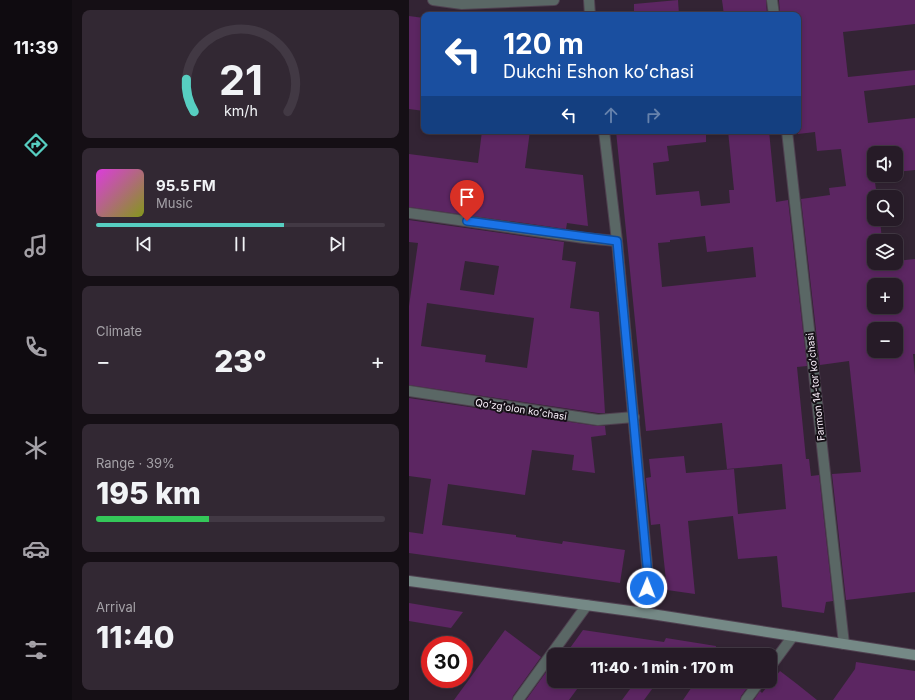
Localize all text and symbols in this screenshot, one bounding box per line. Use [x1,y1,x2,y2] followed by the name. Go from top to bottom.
[503,27,584,61] text: 120 m
[437,28,489,80] icon: left
[14,37,58,58] text: 11:39
[218,55,263,105] text: 21
[503,61,694,82] text: Dukchi Eshon koʻchasi
[224,102,257,119] text: km/h
[558,104,580,126] icon: left
[600,104,622,126] icon: ahead
[642,104,664,126] icon: right
[22,131,50,159] icon: directions
[867,146,903,358] map controls
[867,146,903,182] button: sound
[156,176,216,195] text: 95.5 FM
[450,180,484,221] pin
[456,186,478,208] icon: arrive
[867,190,903,226] button: search
[156,195,193,211] text: Music
[22,232,50,260] icon: music
[133,233,155,255] icon: previous
[229,233,251,255] icon: pause
[326,233,348,255] icon: next
[867,234,903,270] button: layers
[867,278,903,314] button: +
[867,322,903,358] button: −
[96,323,142,339] text: Climate
[803,332,827,442] street label: Farmon 14-tor koʻchasi
[22,333,50,361] icon: phone
[214,343,267,379] text: 23°
[96,348,111,374] text: −
[370,348,385,374] text: +
[474,396,568,422] street label: Qoʻzgʻolon koʻchasi
[22,434,50,462] icon: climate
[96,455,175,471] text: Range · 39%
[96,475,201,511] text: 195 km
[22,535,50,563] icon: car
[626,567,668,609] position arrow
[96,599,136,615] text: Arrival
[96,619,174,655] text: 11:40
[22,636,50,664] icon: filters
[421,636,473,688] speed limit sign: 30
[590,658,734,677] text: 11:40 · 1 min · 170 m

